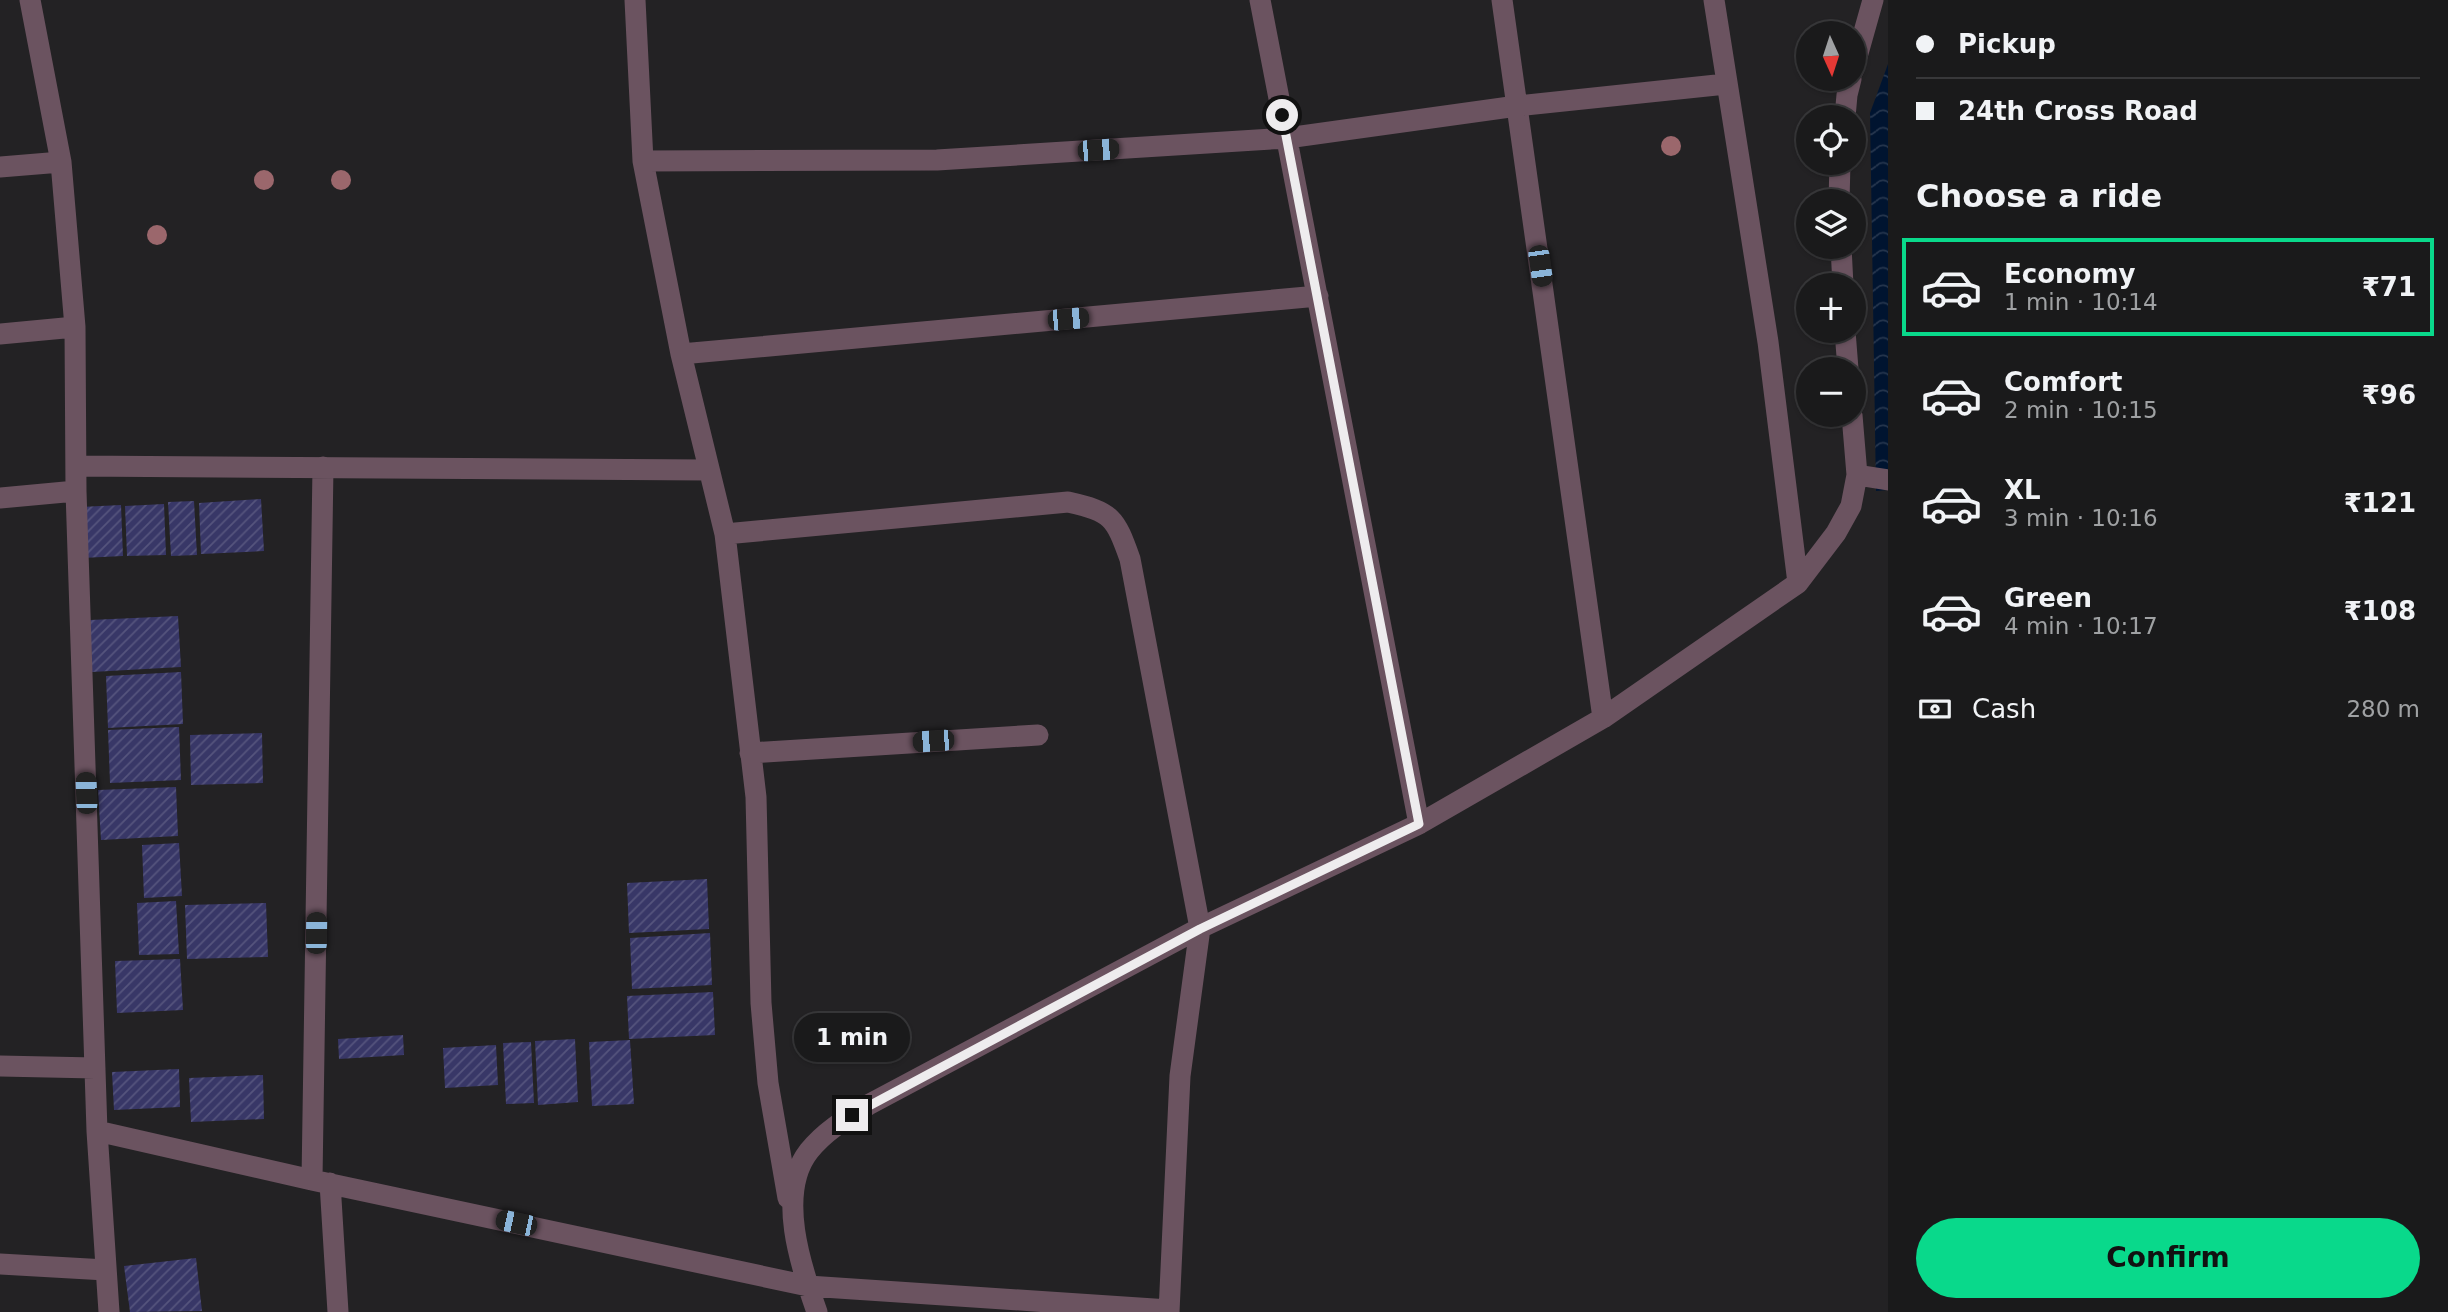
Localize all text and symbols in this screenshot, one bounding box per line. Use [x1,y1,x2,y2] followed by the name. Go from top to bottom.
[1796,21,1866,91] north arrow
[1796,21,1866,427] map controls
[1958,29,2056,59] text: Pickup
[1958,96,2198,126] text: 24th Cross Road
[1266,99,1298,131] route start
[1796,105,1866,175] button: locate
[1077,138,1120,162] car
[1916,177,2162,215] text: Choose a ride
[1796,189,1866,259] button: layers
[1527,244,1554,288] car
[1920,256,1983,319] icon: car
[2004,259,2135,289] text: Economy
[2362,272,2416,302] text: ₹71
[1796,273,1866,343] button: +
[2004,289,2158,315] text: 1 min · 10:14
[1047,307,1090,331] car
[1796,357,1866,427] button: −
[1920,364,1983,427] icon: car
[2004,367,2122,397] text: Comfort
[2362,380,2416,410] text: ₹96
[2004,397,2158,423] text: 2 min · 10:15
[1920,472,1983,535] icon: car
[2004,475,2041,505] text: XL
[2344,488,2416,518] text: ₹121
[2004,505,2158,531] text: 3 min · 10:16
[1920,580,1983,643] icon: car
[2004,583,2092,613] text: Green
[2344,596,2416,626] text: ₹108
[2004,613,2158,639] text: 4 min · 10:17
[1916,690,1954,728] icon: cash
[1972,694,2036,724] text: Cash
[2346,696,2420,722] text: 280 m
[912,729,955,753] car
[75,772,98,814] car
[306,912,327,954] car
[794,1014,910,1062] callout: 1 min
[816,1024,888,1050] text: 1 min
[836,1099,868,1131] route end
[494,1208,539,1238] car
[1916,1218,2420,1298] button: Confirm

